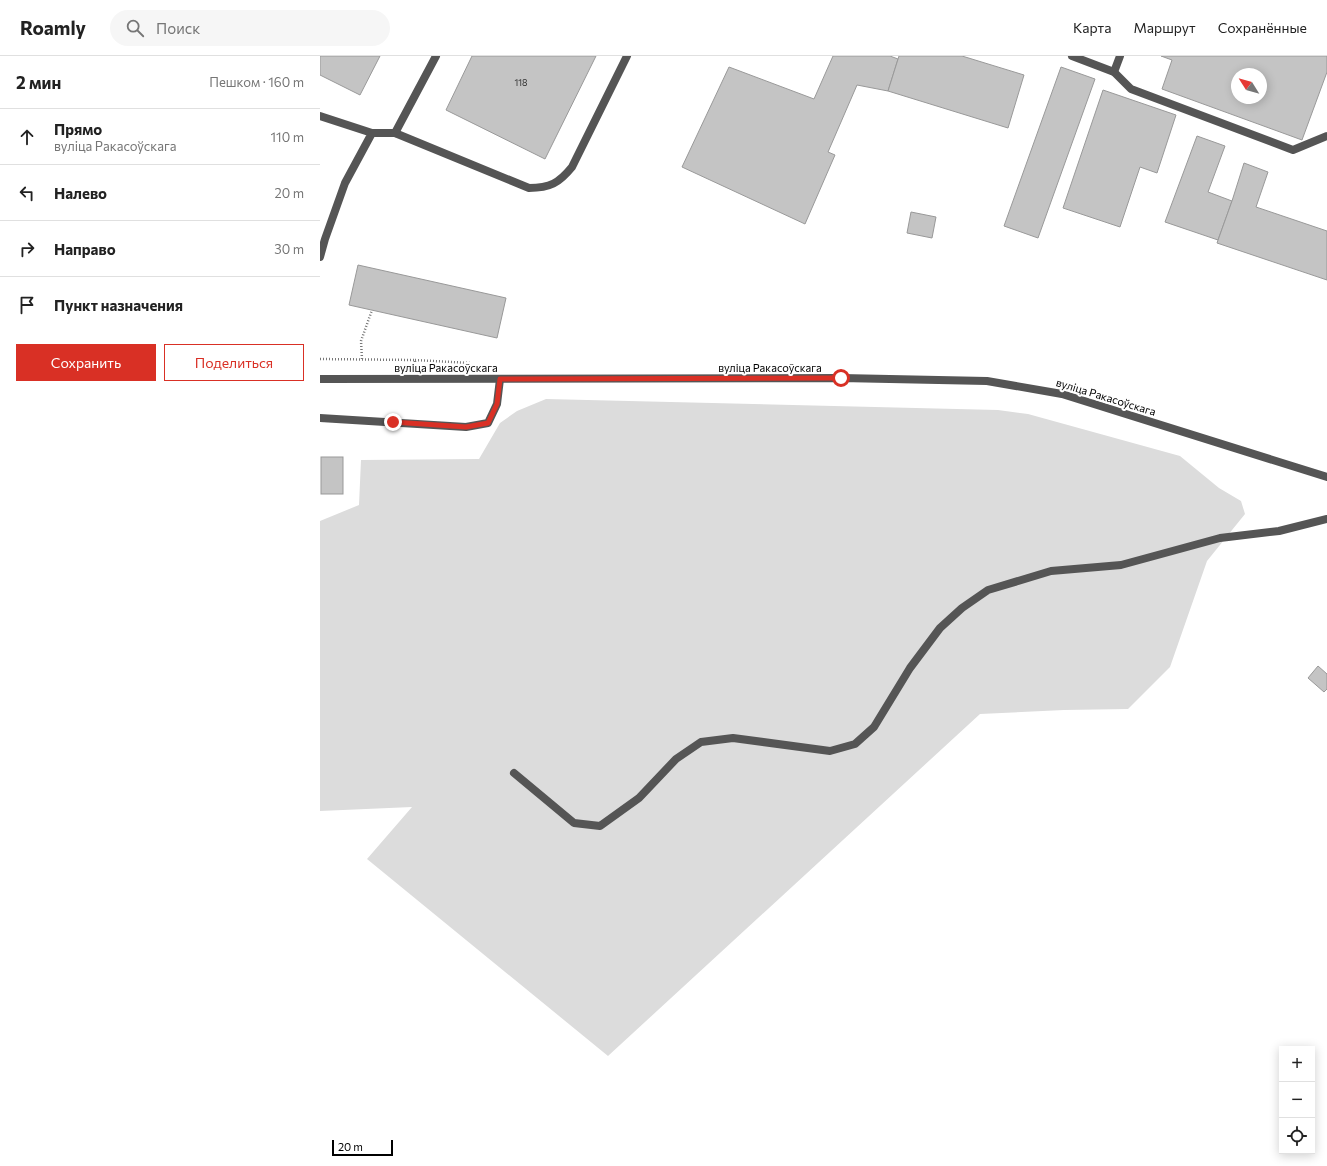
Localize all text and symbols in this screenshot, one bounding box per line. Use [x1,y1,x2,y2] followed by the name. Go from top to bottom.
[110,10,390,46] search box
[20,16,86,39] text: Roamly
[124,17,146,39] icon: search
[156,19,200,37] text: Поиск
[1073,19,1111,36] text: Карта
[1133,19,1196,36] text: Маршрут
[1218,19,1307,36] text: Сохранённые
[1231,68,1267,104] north arrow
[16,72,61,93] text: 2 мин
[209,74,304,90] text: Пешком · 160 m
[514,77,528,88] house number: 118
[54,120,102,138] text: Прямо
[16,126,38,148] icon: ahead
[271,129,304,145] text: 110 m
[54,138,176,154] text: вуліца Ракасоўскага
[16,182,38,204] icon: left
[54,184,107,202] text: Налево
[275,185,304,201] text: 20 m
[16,238,38,260] icon: right
[54,240,116,258] text: Направо
[274,241,304,257] text: 30 m
[16,294,38,316] icon: arrive
[54,296,183,314] text: Пункт назначения
[16,344,156,381] button: Сохранить
[164,344,304,381] button: Поделиться
[394,361,498,374] street label: вуліца Ракасоўскага
[718,361,822,374] street label: вуліца Ракасоўскага
[832,369,850,387] route start
[1055,375,1158,418] street label: вуліца Ракасоўскага
[384,413,402,431] route end
[1279,1046,1315,1154] map controls
[1279,1046,1315,1082] button: +
[1279,1082,1315,1118] button: −
[1279,1118,1315,1154] button: locate
[332,1138,393,1157] scale bar
[338,1140,363,1153] text: 20 m

